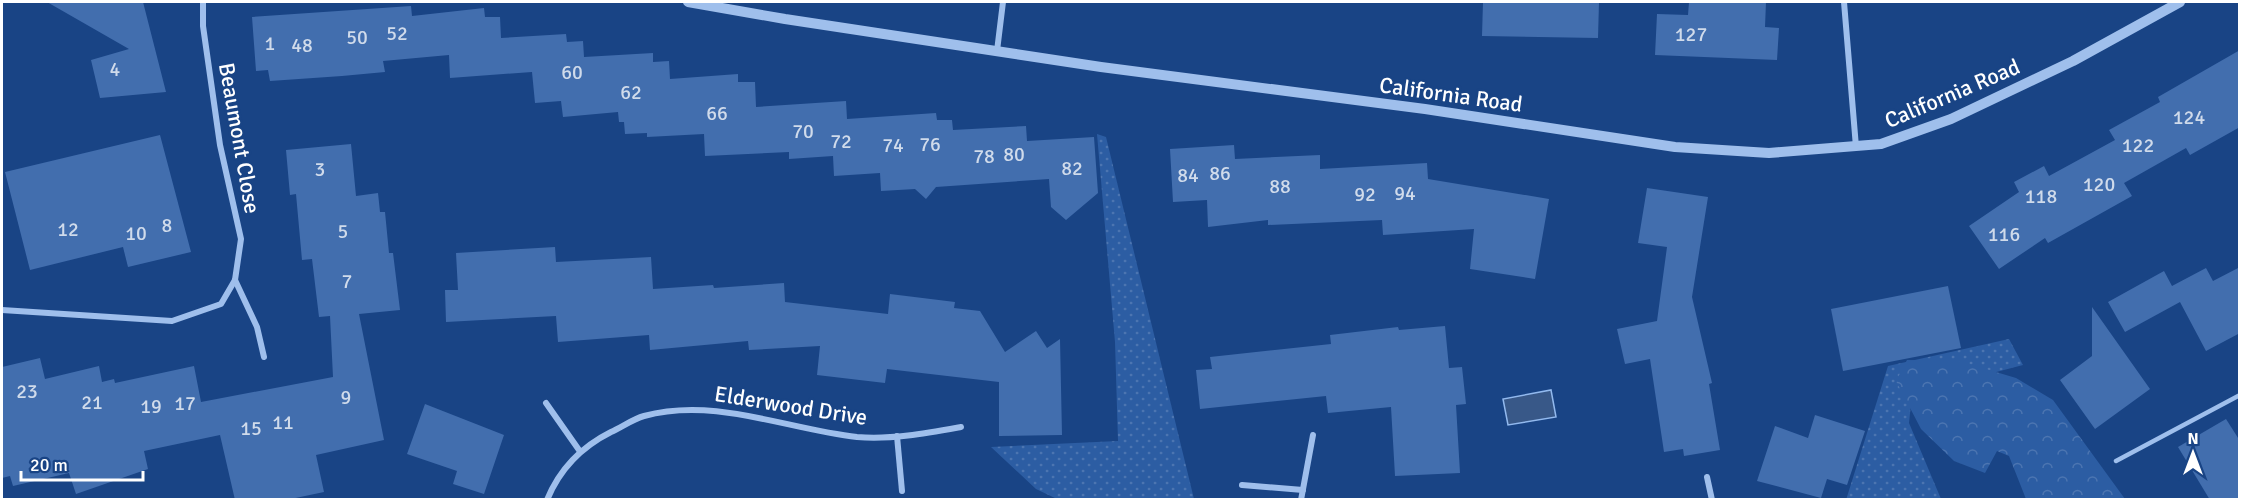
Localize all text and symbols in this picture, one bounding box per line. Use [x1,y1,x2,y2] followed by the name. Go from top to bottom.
[386,21,408,46] house number: 52
[1675,22,1707,47] house number: 127
[346,25,368,50] house number: 50
[265,31,275,56] house number: 1
[291,33,313,58] house number: 48
[1881,53,2024,134] street label: California Road
[110,57,121,82] house number: 4
[561,60,583,85] house number: 60
[213,61,266,216] street label: Beaumont Close
[1378,71,1524,118] street label: California Road
[620,80,642,105] house number: 62
[706,101,728,126] house number: 66
[2173,105,2205,130] house number: 124
[792,119,814,144] house number: 70
[830,129,852,154] house number: 72
[919,132,941,157] house number: 76
[882,133,904,158] house number: 74
[2122,133,2154,158] house number: 122
[1003,142,1025,167] house number: 80
[973,144,995,169] house number: 78
[1061,156,1083,181] house number: 82
[315,157,325,182] house number: 3
[1209,161,1231,186] house number: 86
[1177,163,1199,188] house number: 84
[2083,172,2115,197] house number: 120
[1269,174,1291,199] house number: 88
[1394,181,1416,206] house number: 94
[1354,182,1376,207] house number: 92
[2025,184,2057,209] house number: 118
[162,213,172,238] house number: 8
[57,217,79,242] house number: 12
[338,219,348,244] house number: 5
[125,221,147,246] house number: 10
[1988,222,2020,247] house number: 116
[342,269,352,294] house number: 7
[16,379,38,404] house number: 23
[713,380,869,431] street label: Elderwood Drive
[341,385,351,410] house number: 9
[81,390,103,415] house number: 21
[174,391,196,416] house number: 17
[140,394,162,419] house number: 19
[272,410,294,435] house number: 11
[240,416,262,441] house number: 15
[2163,423,2223,483] north arrow
[2187,429,2199,449] text: N
[21,444,142,482] scale bar
[30,454,68,476] text: 20 m

